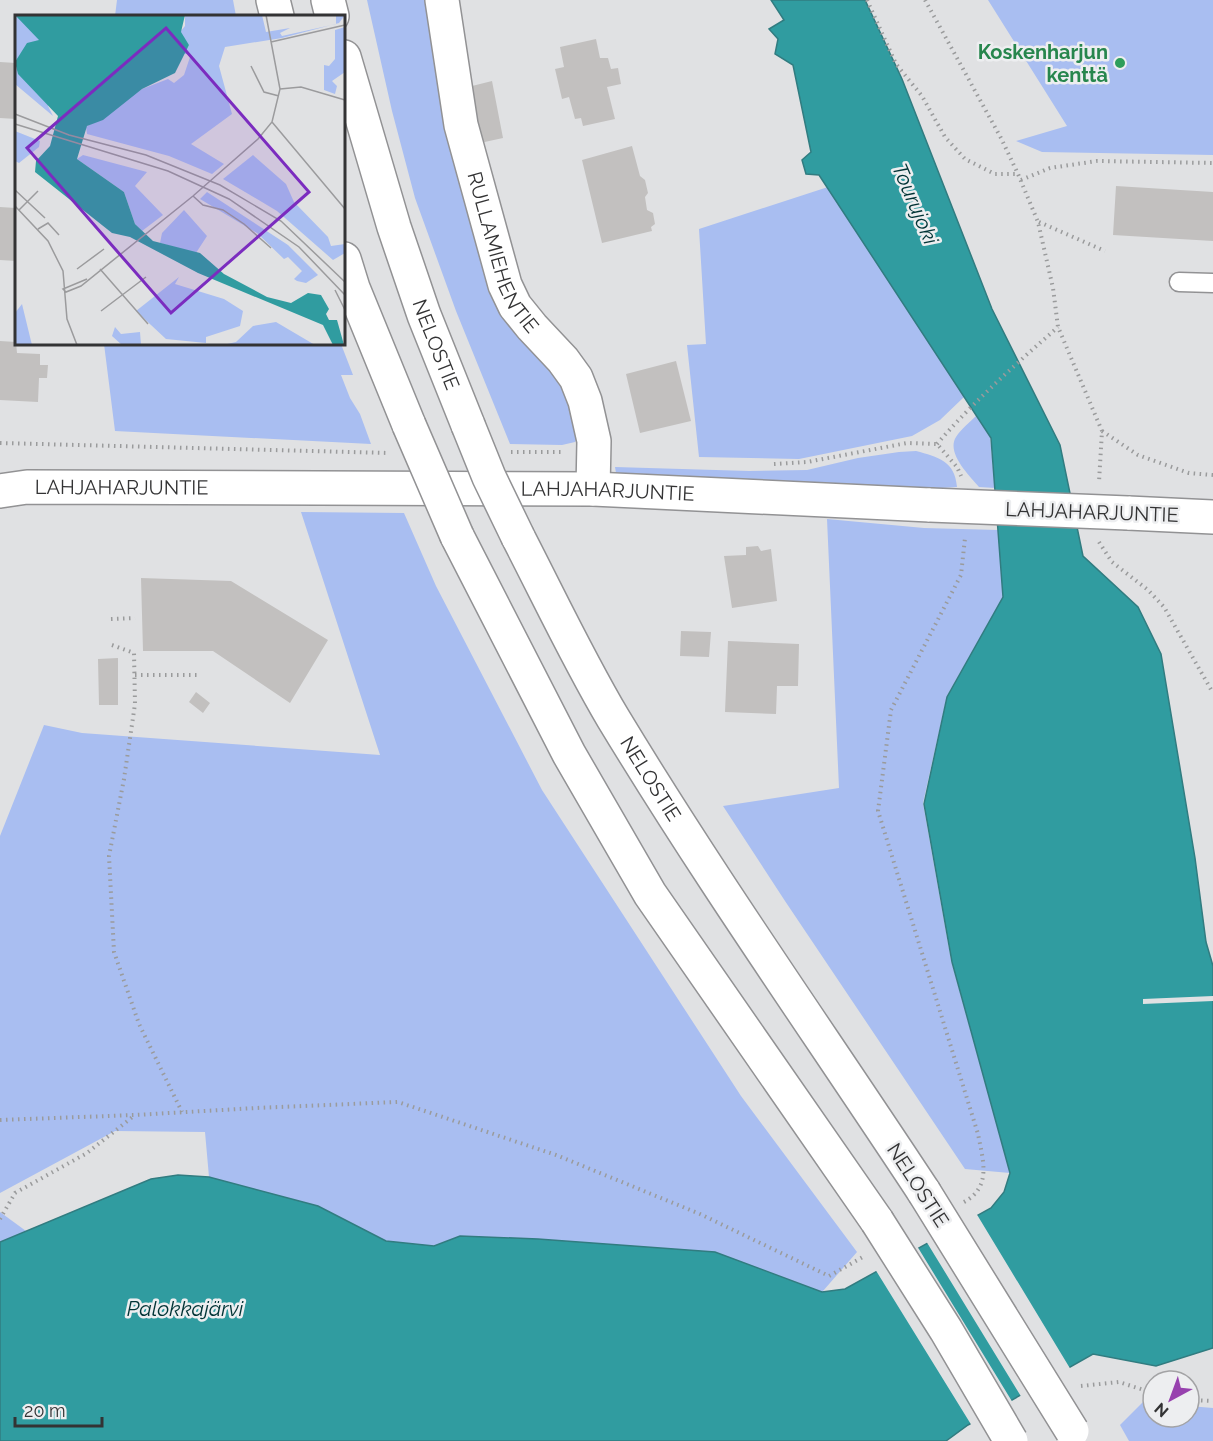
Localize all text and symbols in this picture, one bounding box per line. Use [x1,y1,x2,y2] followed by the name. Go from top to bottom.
[15,15,345,345] inset map
[978,40,1108,87] place label: Koskenharjun kenttä
[1113,56,1127,70] marker: Koskenharjun kenttä
[887,160,944,249] water label: Tourujoki
[462,169,544,338] street label: RULLAMIEHENTIE
[408,296,465,393] street label: NELOSTIE
[35,475,209,500] street label: LAHJAHARJUNTIE
[521,477,695,506] street label: LAHJAHARJUNTIE
[1005,497,1179,527] street label: LAHJAHARJUNTIE
[615,732,686,826] street label: NELOSTIE
[882,1139,954,1231] street label: NELOSTIE
[127,1296,244,1321] water label: Palokkajärvi
[1141,1369,1201,1429] north arrow
[15,1390,102,1428] scale bar
[1151,1399,1172,1421] text: N
[24,1400,66,1421] text: 20 m

